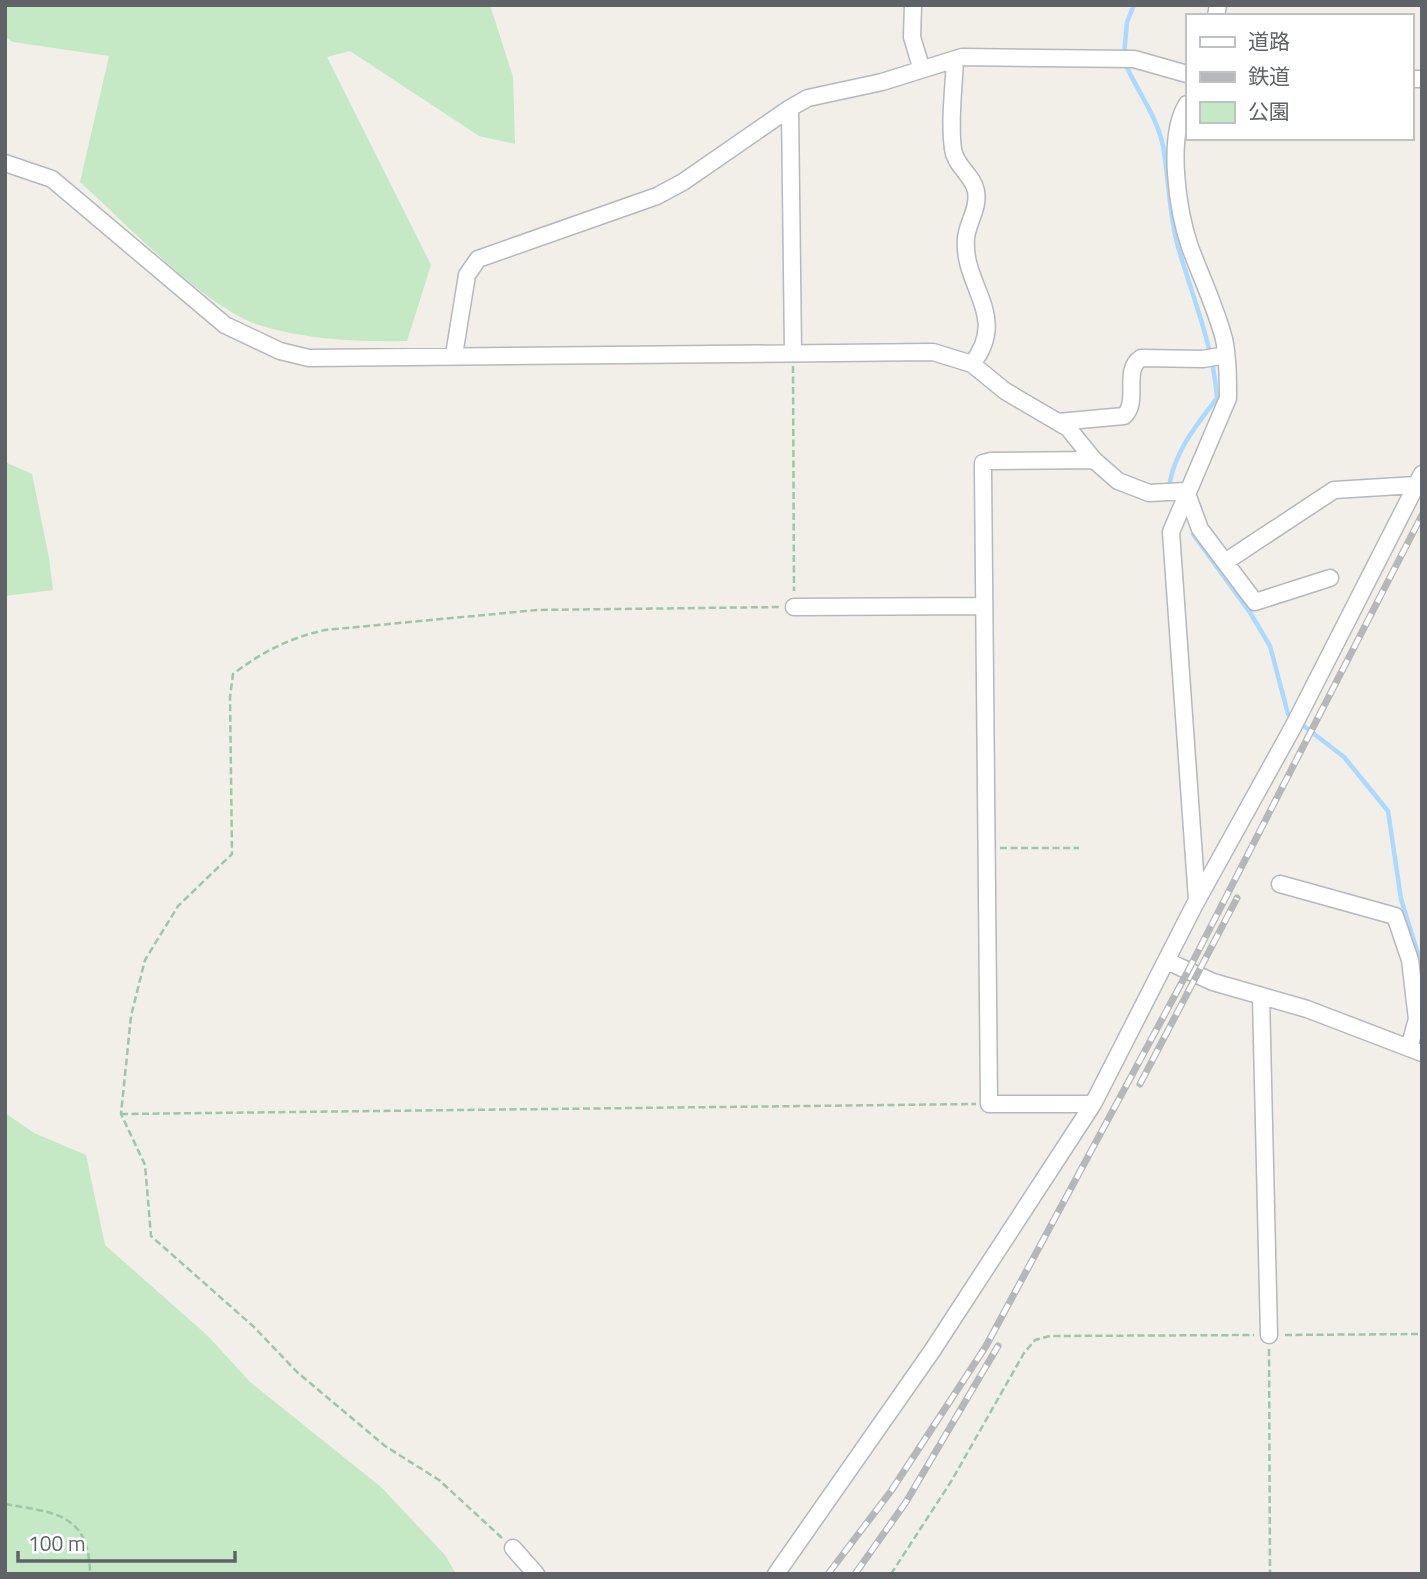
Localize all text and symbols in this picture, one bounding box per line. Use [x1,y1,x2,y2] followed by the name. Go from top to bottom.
[1186,14,1413,140] legend
[1248,25,1290,57] text: 道路
[1248,60,1290,92] text: 鉄道
[1248,95,1290,127] text: 公園
[18,1520,234,1564] scale bar
[28,1527,85,1559] text: 100 m

